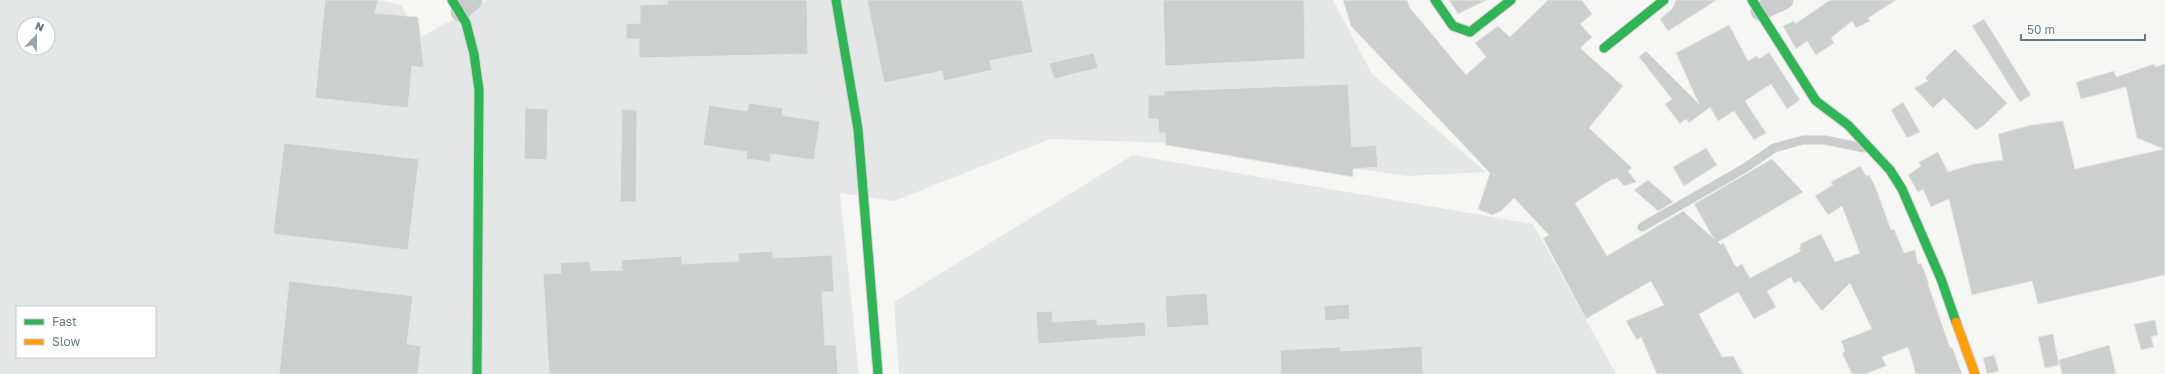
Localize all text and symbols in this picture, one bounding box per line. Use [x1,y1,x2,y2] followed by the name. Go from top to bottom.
[16,16,56,56] north arrow
[2021,16,2145,42] scale bar
[34,19,46,34] text: N
[2027,22,2055,37] text: 50 m
[16,306,156,358] legend
[52,314,77,329] text: Fast
[52,334,80,349] text: Slow

